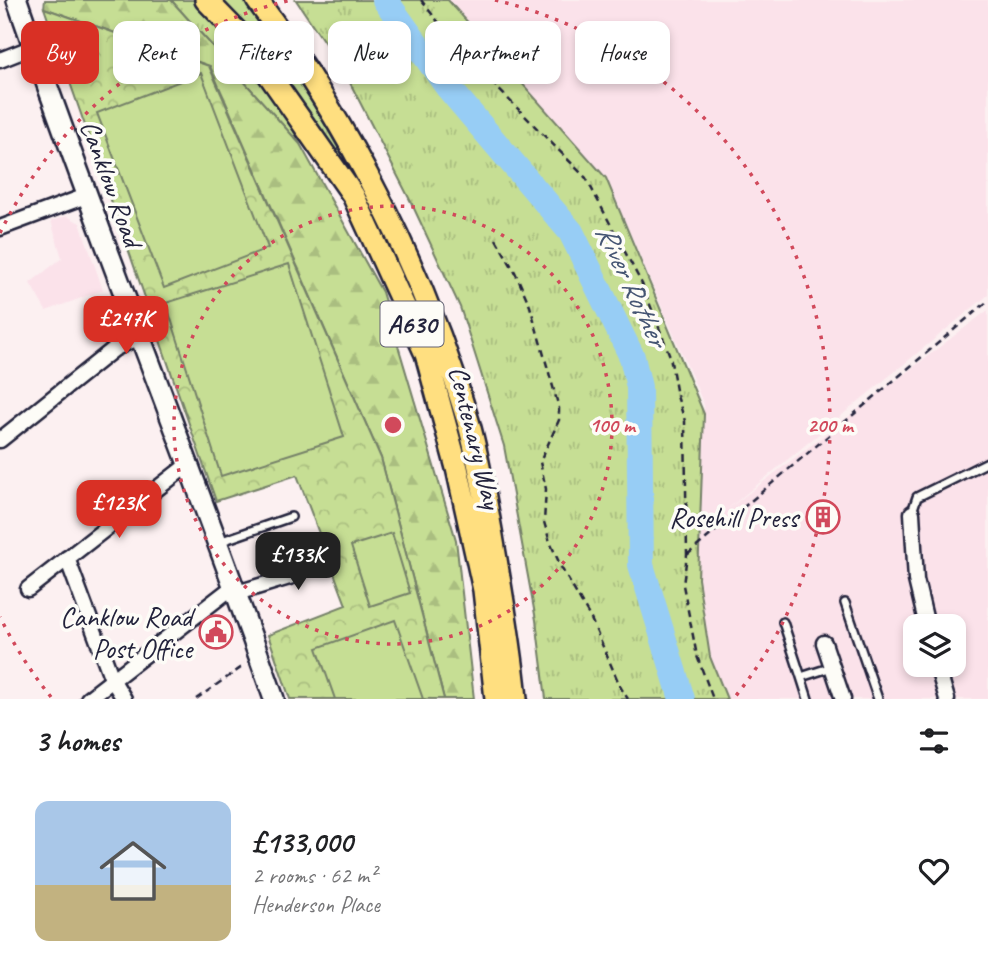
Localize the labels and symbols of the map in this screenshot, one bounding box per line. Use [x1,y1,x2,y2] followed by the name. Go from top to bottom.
[73,115,152,255] street label: Canklow Road
[587,218,678,356] water label: River Rother
[77,296,175,356] pin: £247K
[380,302,444,346] road number: A630
[441,362,511,514] street label: Centenary Way
[589,412,637,438] text: 100 m
[807,412,855,438] text: 200 m
[381,413,405,437] centre of rings
[70,480,168,540] pin: £123K
[804,498,842,536] building icon: Rosehill Press
[669,500,800,535] place label: Rosehill Press
[249,532,347,592] pin: £133K
[60,599,196,666] place label: Canklow Road Post Office
[197,613,235,651] public building icon: Canklow Road Post Office

